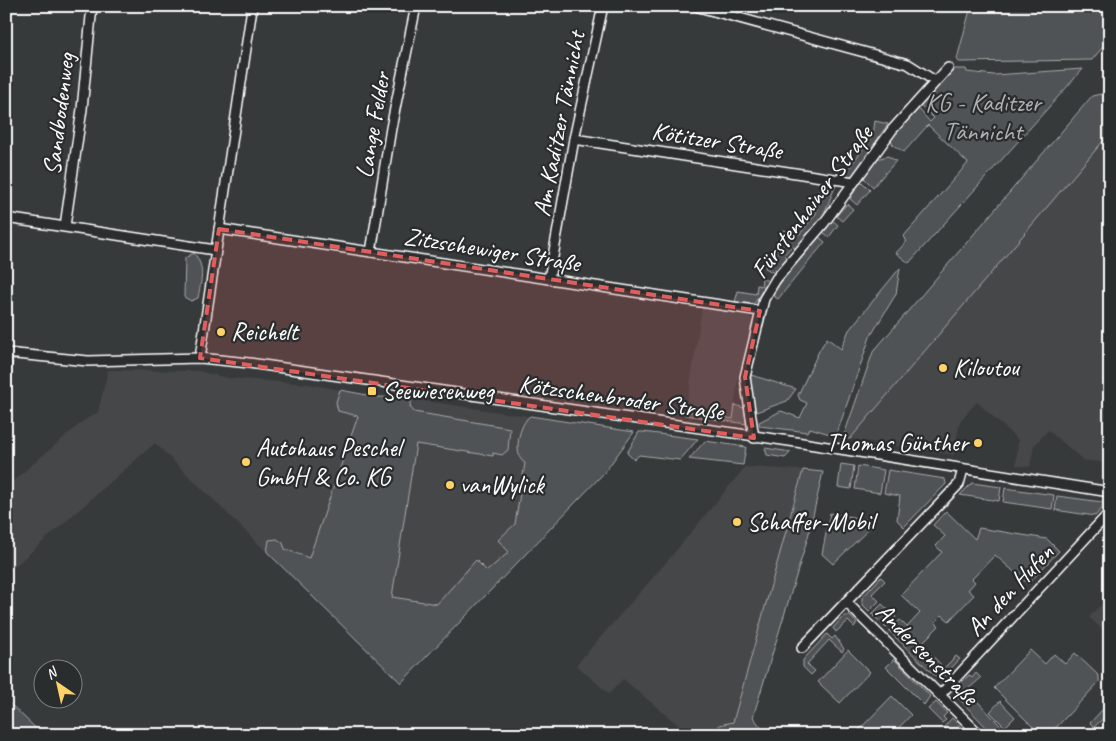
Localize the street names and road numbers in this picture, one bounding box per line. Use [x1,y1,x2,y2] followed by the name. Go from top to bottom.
[525,26,593,219] street label: Am Kaditzer Tännicht
[36,50,82,177] street label: Sandbodenweg
[348,68,398,180] street label: Lange Felder
[650,115,786,167] street label: Kötitzer Straße
[744,117,881,285] street label: Fürstenhainer Straße
[402,220,584,280] street label: Zitzschewiger Straße
[517,368,727,428] street label: Kötzschenbroder Straße
[959,537,1061,643] street label: An den Hufen
[869,596,986,713] street label: Andersenstraße

